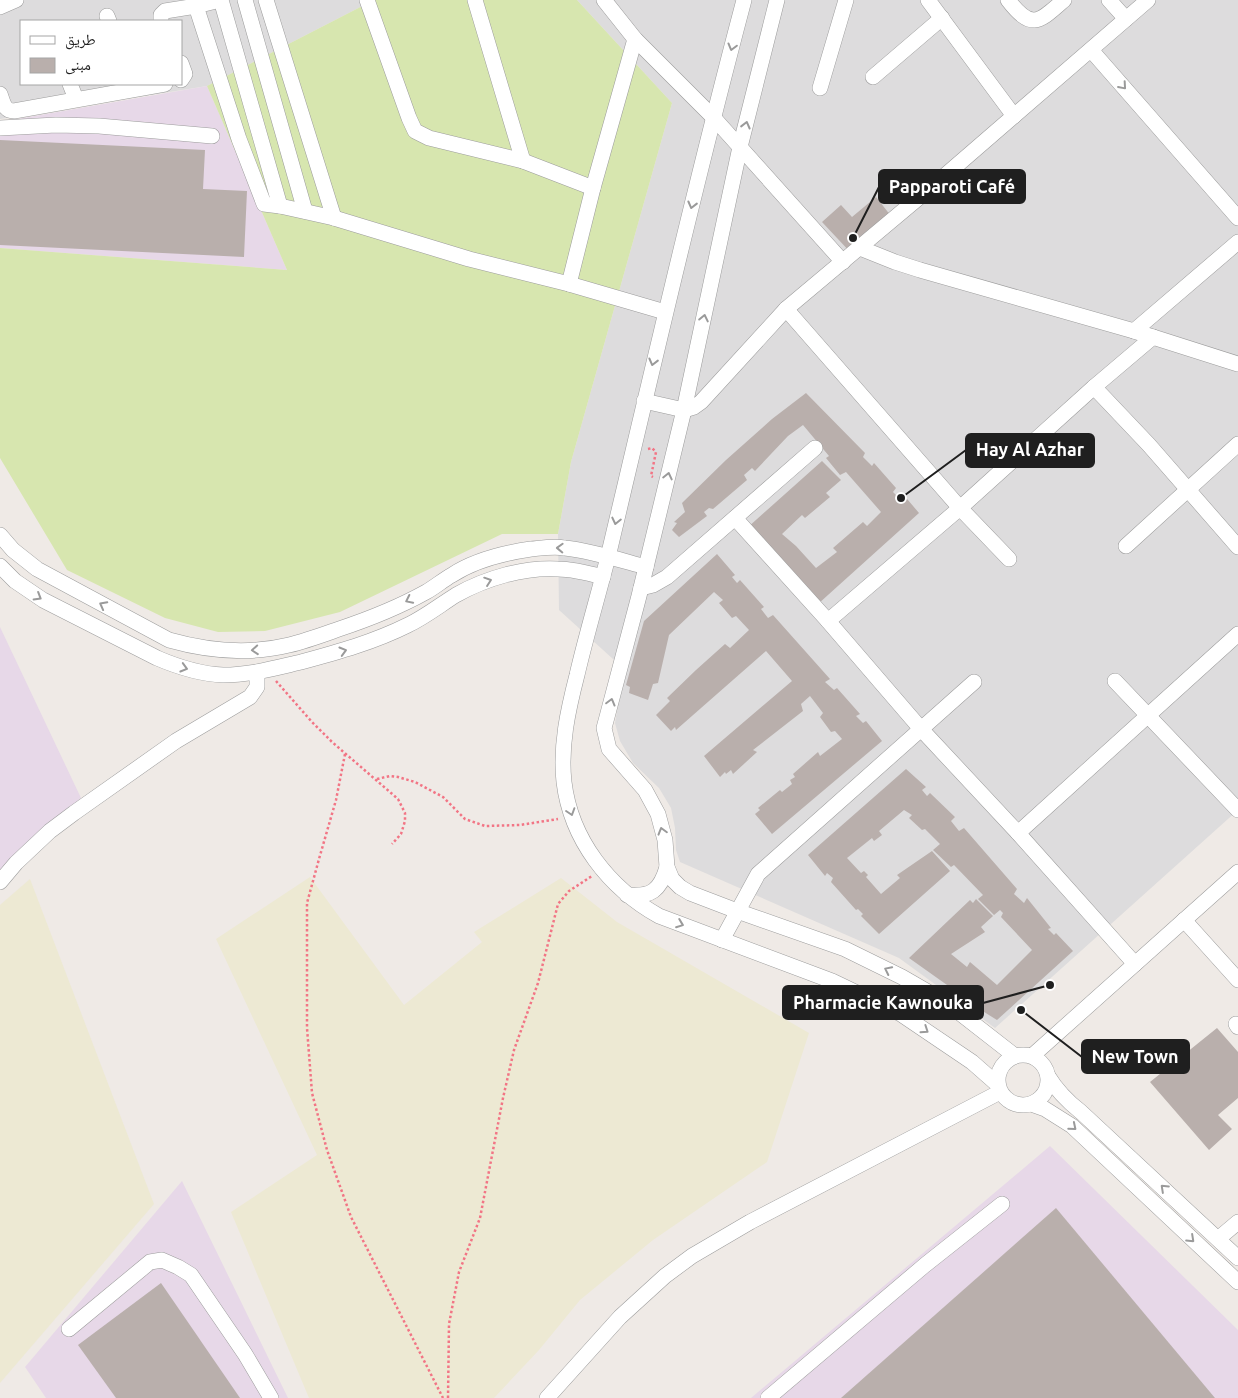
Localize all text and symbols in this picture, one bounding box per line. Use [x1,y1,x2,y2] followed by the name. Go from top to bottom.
[20,20,182,85] legend
[65,31,96,50] text: طريق
[727,43,737,51] one-way arrow
[65,56,91,75] text: مبنى
[1117,81,1126,90] one-way arrow
[740,120,751,129] one-way arrow
[879,170,1025,203] callout: Papparoti Café
[889,176,1015,196] text: Papparoti Café
[687,200,698,209] one-way arrow
[698,313,708,322] one-way arrow
[648,358,659,367] one-way arrow
[966,434,1094,467] callout: Hay Al Azhar
[976,439,1085,459] text: Hay Al Azhar
[662,472,673,481] one-way arrow
[611,516,622,525] one-way arrow
[556,543,564,553] one-way arrow
[484,577,492,587] one-way arrow
[33,590,42,600] one-way arrow
[405,594,414,604] one-way arrow
[99,601,108,611] one-way arrow
[251,645,259,656] one-way arrow
[338,646,346,656] one-way arrow
[179,663,187,673] one-way arrow
[605,697,616,706] one-way arrow
[565,807,575,816] one-way arrow
[658,827,668,835] one-way arrow
[675,918,684,928] one-way arrow
[884,966,893,976] one-way arrow
[783,986,983,1019] callout: Pharmacie Kawnouka
[793,992,973,1012] text: Pharmacie Kawnouka
[920,1023,929,1033] one-way arrow
[1082,1040,1189,1073] callout: New Town
[1092,1046,1179,1066] text: New Town
[1067,1122,1076,1130] one-way arrow
[1161,1185,1170,1194] one-way arrow
[1186,1233,1195,1242] one-way arrow

